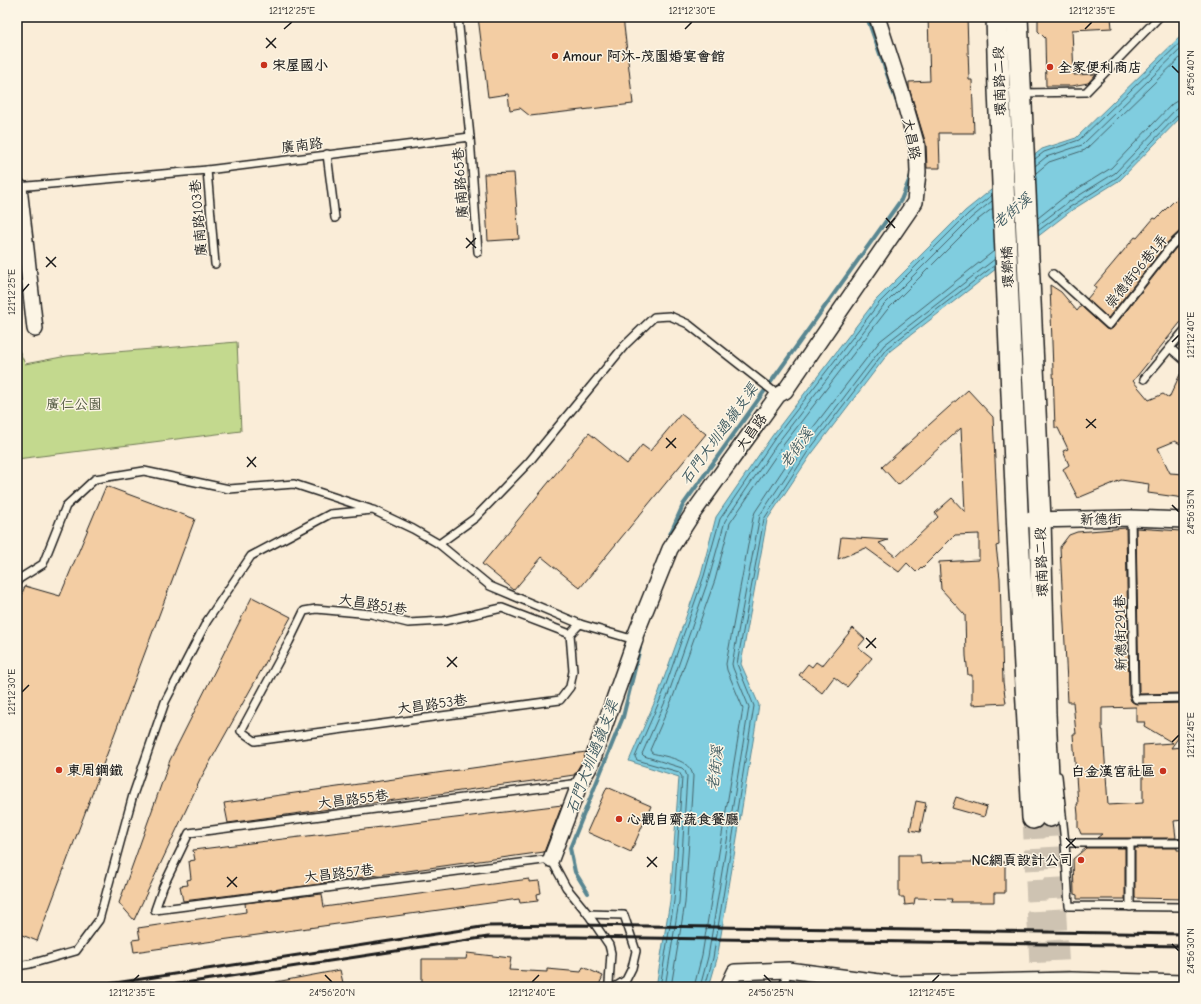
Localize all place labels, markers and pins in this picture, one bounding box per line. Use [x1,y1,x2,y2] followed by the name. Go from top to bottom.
[563,48,725,65] place label: Amour 阿沐-茂園婚宴會館
[550,51,560,61] marker: Amour 阿沐-茂園婚宴會館
[272,57,328,74] place label: 宋屋國小
[1058,59,1142,76] place label: 全家便利商店
[259,60,269,70] marker: 宋屋國小
[1045,62,1055,72] marker: 全家便利商店
[67,762,123,779] place label: 東周鋼鐵
[1071,763,1155,780] place label: 白金漢宮社區
[54,765,64,775] marker: 東周鋼鐵
[1158,766,1168,776] marker: 白金漢宮社區
[627,811,739,828] place label: 心觀自齋蔬食餐廳
[614,814,624,824] marker: 心觀自齋蔬食餐廳
[971,852,1073,869] place label: NC網頁設計公司
[1076,855,1086,865] marker: NC網頁設計公司

